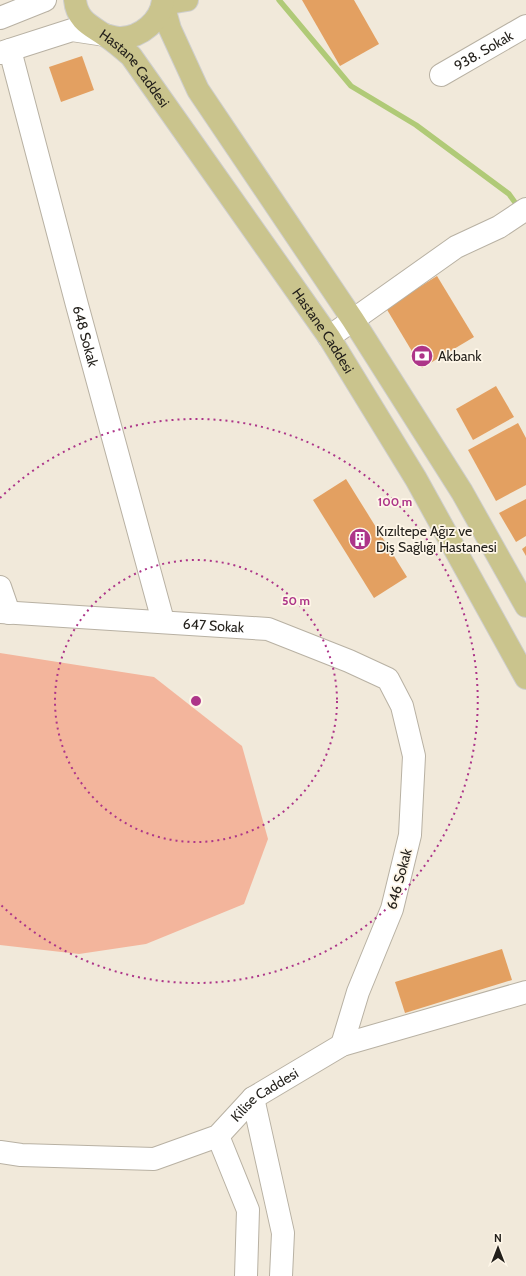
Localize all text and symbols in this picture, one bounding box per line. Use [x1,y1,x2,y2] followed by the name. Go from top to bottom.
[96,25,173,111] street label: Hastane Caddesi
[451,26,517,75] street label: 938. Sokak
[288,285,358,377] street label: Hastane Caddesi
[69,304,103,370] street label: 648 Sokak
[409,343,435,369] bank icon: Akbank
[438,347,482,365] place label: Akbank
[378,494,412,509] text: 100 m
[376,522,497,556] place label: Kızıltepe Ağız ve Diş Sağlığı Hastanesi
[347,526,373,552] building icon: Kızıltepe Ağız ve Diş Sağlığı Hastanesi
[282,593,310,608] text: 50 m
[182,615,245,637] street label: 647 Sokak
[189,694,203,708] centre of rings
[382,846,416,911] street label: 646 Sokak
[227,1064,302,1126] street label: Kilise Caddesi
[478,1228,518,1268] north arrow
[494,1231,502,1245] text: N

